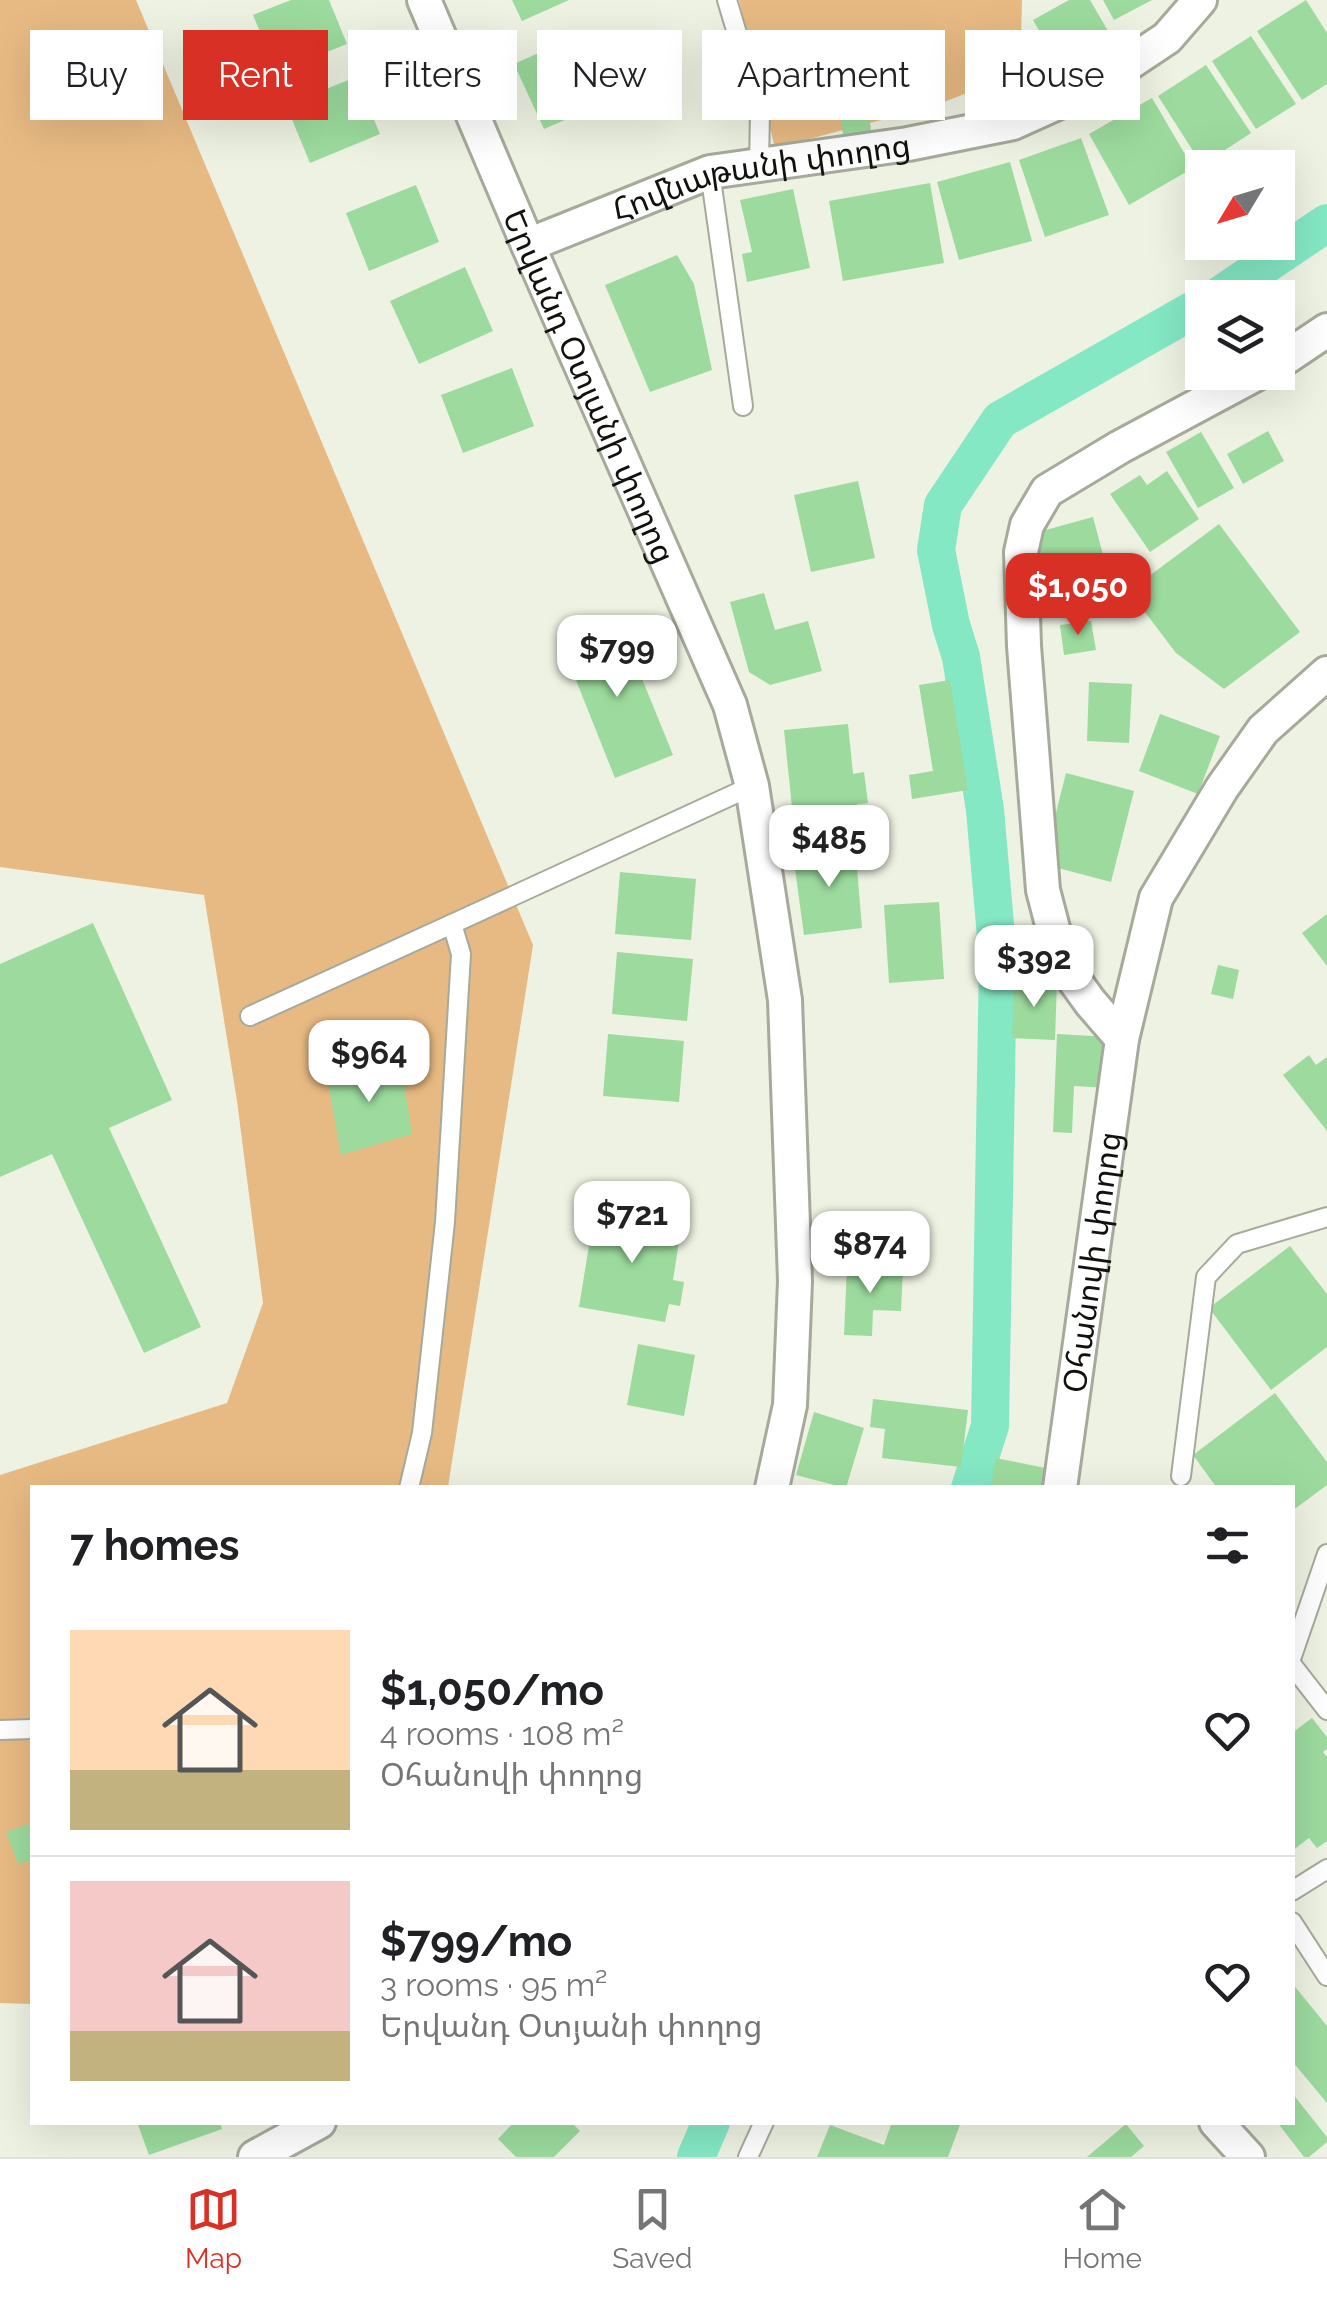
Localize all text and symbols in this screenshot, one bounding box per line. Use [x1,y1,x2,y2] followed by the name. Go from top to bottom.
[30,30,163,120] chip: Buy
[183,30,328,120] chip: Rent
[348,30,517,120] chip: Filters
[537,30,682,120] chip: New
[702,30,945,120] chip: Apartment
[965,30,1140,120] chip: House
[606,125,913,228] street label: Հովնաթանի փողոց
[1185,150,1295,260] north arrow
[1185,150,1295,390] map controls
[496,203,684,569] street label: Երվանդ Օտյանի փողոց
[1185,280,1295,390] button: layers
[997,553,1159,638] pin: $1,050
[1028,567,1128,604] text: $1,050
[558,615,676,700] pin: $799
[579,629,655,666] text: $799
[770,805,888,890] pin: $485
[791,819,867,856] text: $485
[975,925,1093,1010] pin: $392
[997,939,1071,976] text: $392
[310,1020,428,1105] pin: $964
[331,1034,407,1071] text: $964
[1055,1129,1129,1395] street label: Օհանովի փողոց
[573,1181,691,1266] pin: $721
[596,1195,668,1232] text: $721
[811,1211,929,1296] pin: $874
[833,1225,907,1262] text: $874
[1200,1518,1255,1573] icon: filters
[70,1521,239,1570] text: 7 homes
[380,1666,604,1715] text: $1,050/mo
[150,1670,270,1790] icon: home
[1200,1703,1255,1758] icon: heart
[380,1715,624,1752] text: 4 rooms · 108 m²
[380,1756,643,1793] text: Օհանովի փողոց
[380,1917,572,1966] text: $799/mo
[150,1921,270,2041] icon: home
[1200,1954,1255,2009] icon: heart
[380,1966,607,2003] text: 3 rooms · 95 m²
[380,2007,762,2044] text: Երվանդ Օտյանի փողոց
[185,2182,242,2275] tab: Map
[612,2182,692,2275] tab: Saved
[1063,2182,1142,2275] tab: Home

